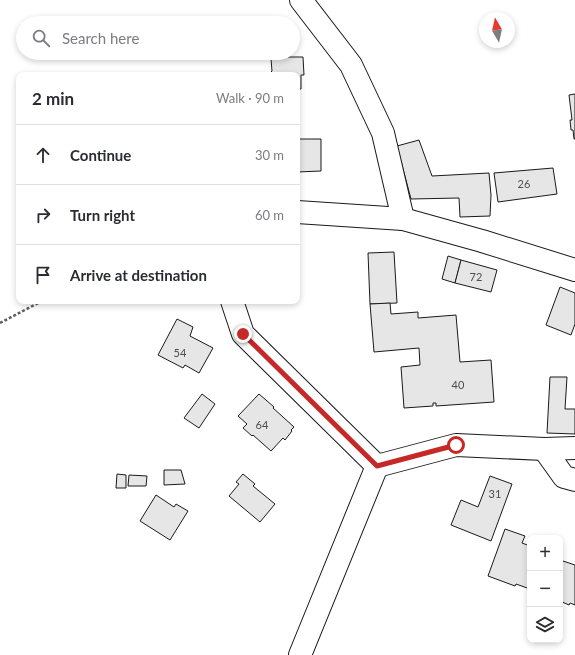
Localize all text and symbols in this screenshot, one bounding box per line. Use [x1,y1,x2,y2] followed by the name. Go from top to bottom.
[479,12,515,48] north arrow
[16,16,300,60] search box
[30,27,52,49] icon: search
[62,29,139,47] text: Search here
[32,88,74,109] text: 2 min
[216,90,284,106] text: Walk · 90 m
[32,144,54,166] icon: ahead
[70,146,131,164] text: Continue
[255,147,284,163] text: 30 m
[518,177,530,190] house number: 26
[32,204,54,226] icon: right
[70,206,135,224] text: Turn right
[255,207,284,223] text: 60 m
[32,264,54,286] icon: arrive
[70,266,207,284] text: Arrive at destination
[470,270,482,283] house number: 72
[234,325,252,343] route end
[174,346,187,359] house number: 54
[452,378,465,391] house number: 40
[256,418,269,431] house number: 64
[447,436,465,454] route start
[489,487,501,500] house number: 31
[527,535,563,643] map controls
[527,535,563,571] button: +
[527,571,563,607] button: −
[527,607,563,643] button: layers

